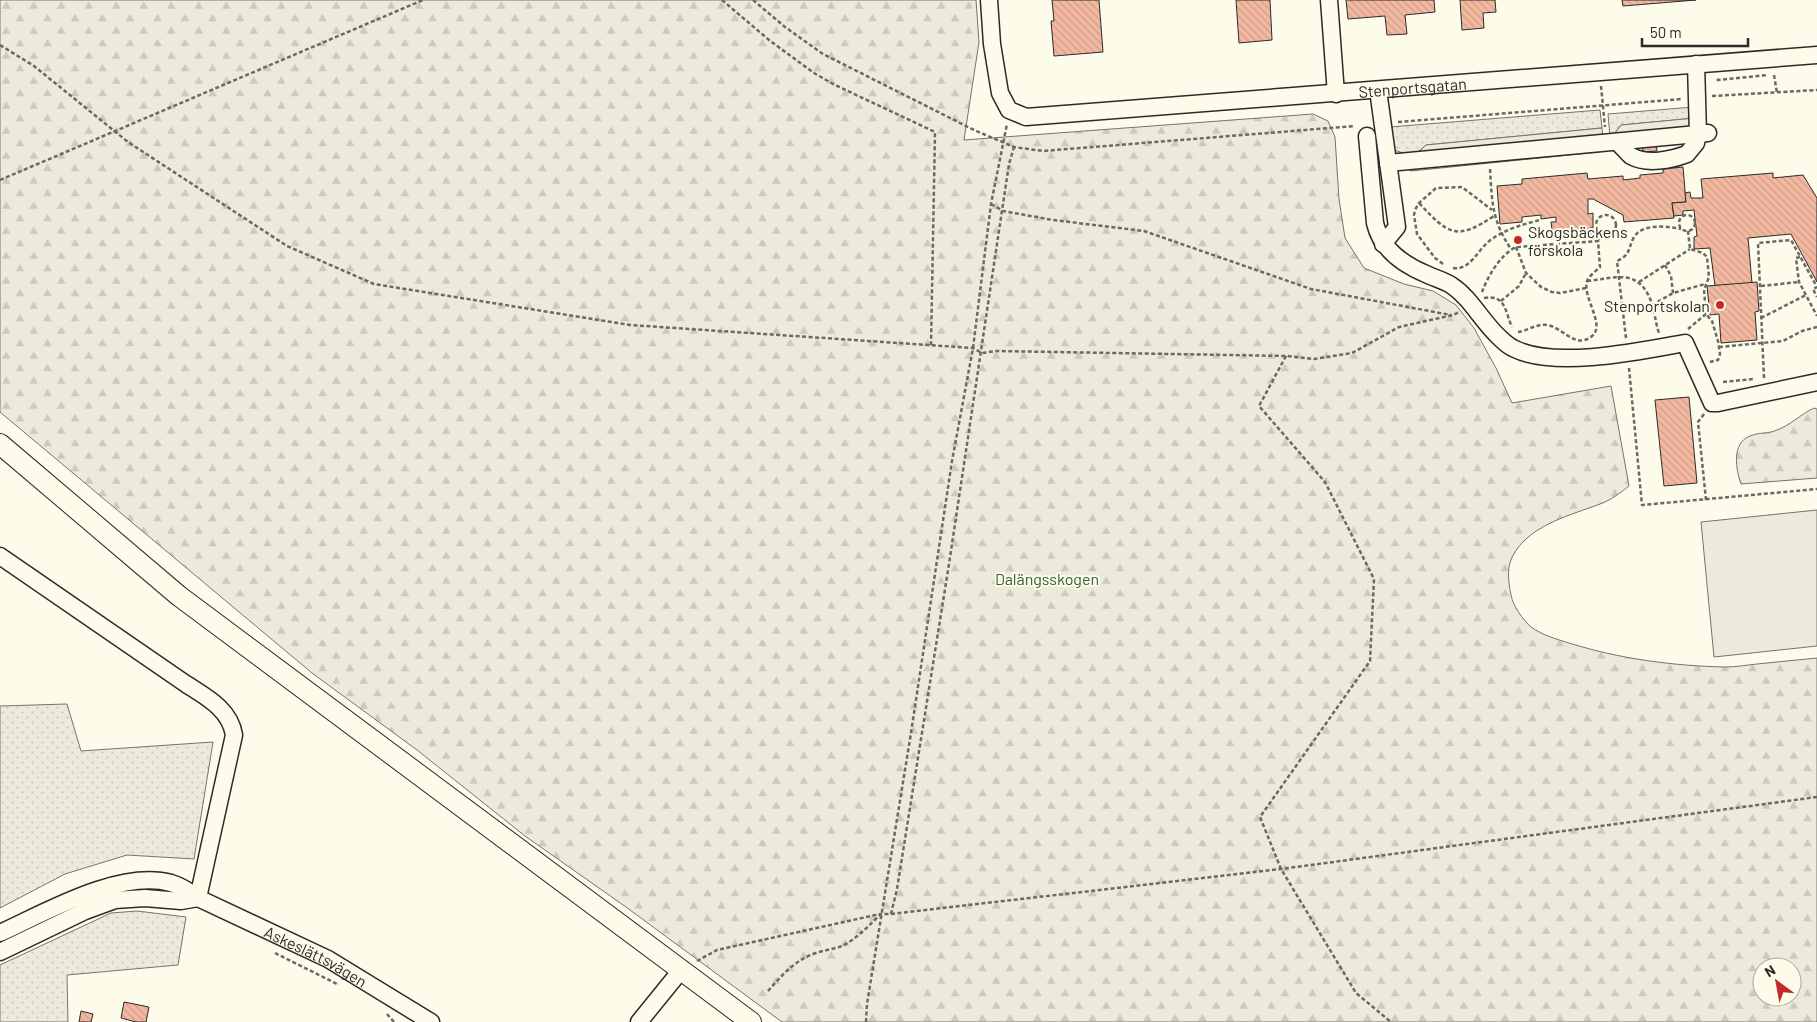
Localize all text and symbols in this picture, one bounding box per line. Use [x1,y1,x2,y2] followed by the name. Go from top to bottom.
[1642,15,1748,47] scale bar
[1650,23,1682,41] text: 50 m
[1358,73,1467,100] street label: Stenportsgatan
[1528,222,1628,259] place label: Skogsbäckens förskola
[1512,234,1524,246] marker: Skogsbäckens förskola
[1604,296,1710,315] place label: Stenportskolan
[1714,299,1726,311] marker: Stenportskolan
[995,569,1099,588] park label: Dalängsskogen
[262,921,371,990] street label: Askeslättsvägen
[1752,957,1802,1007] north arrow
[1761,961,1778,980] text: N

